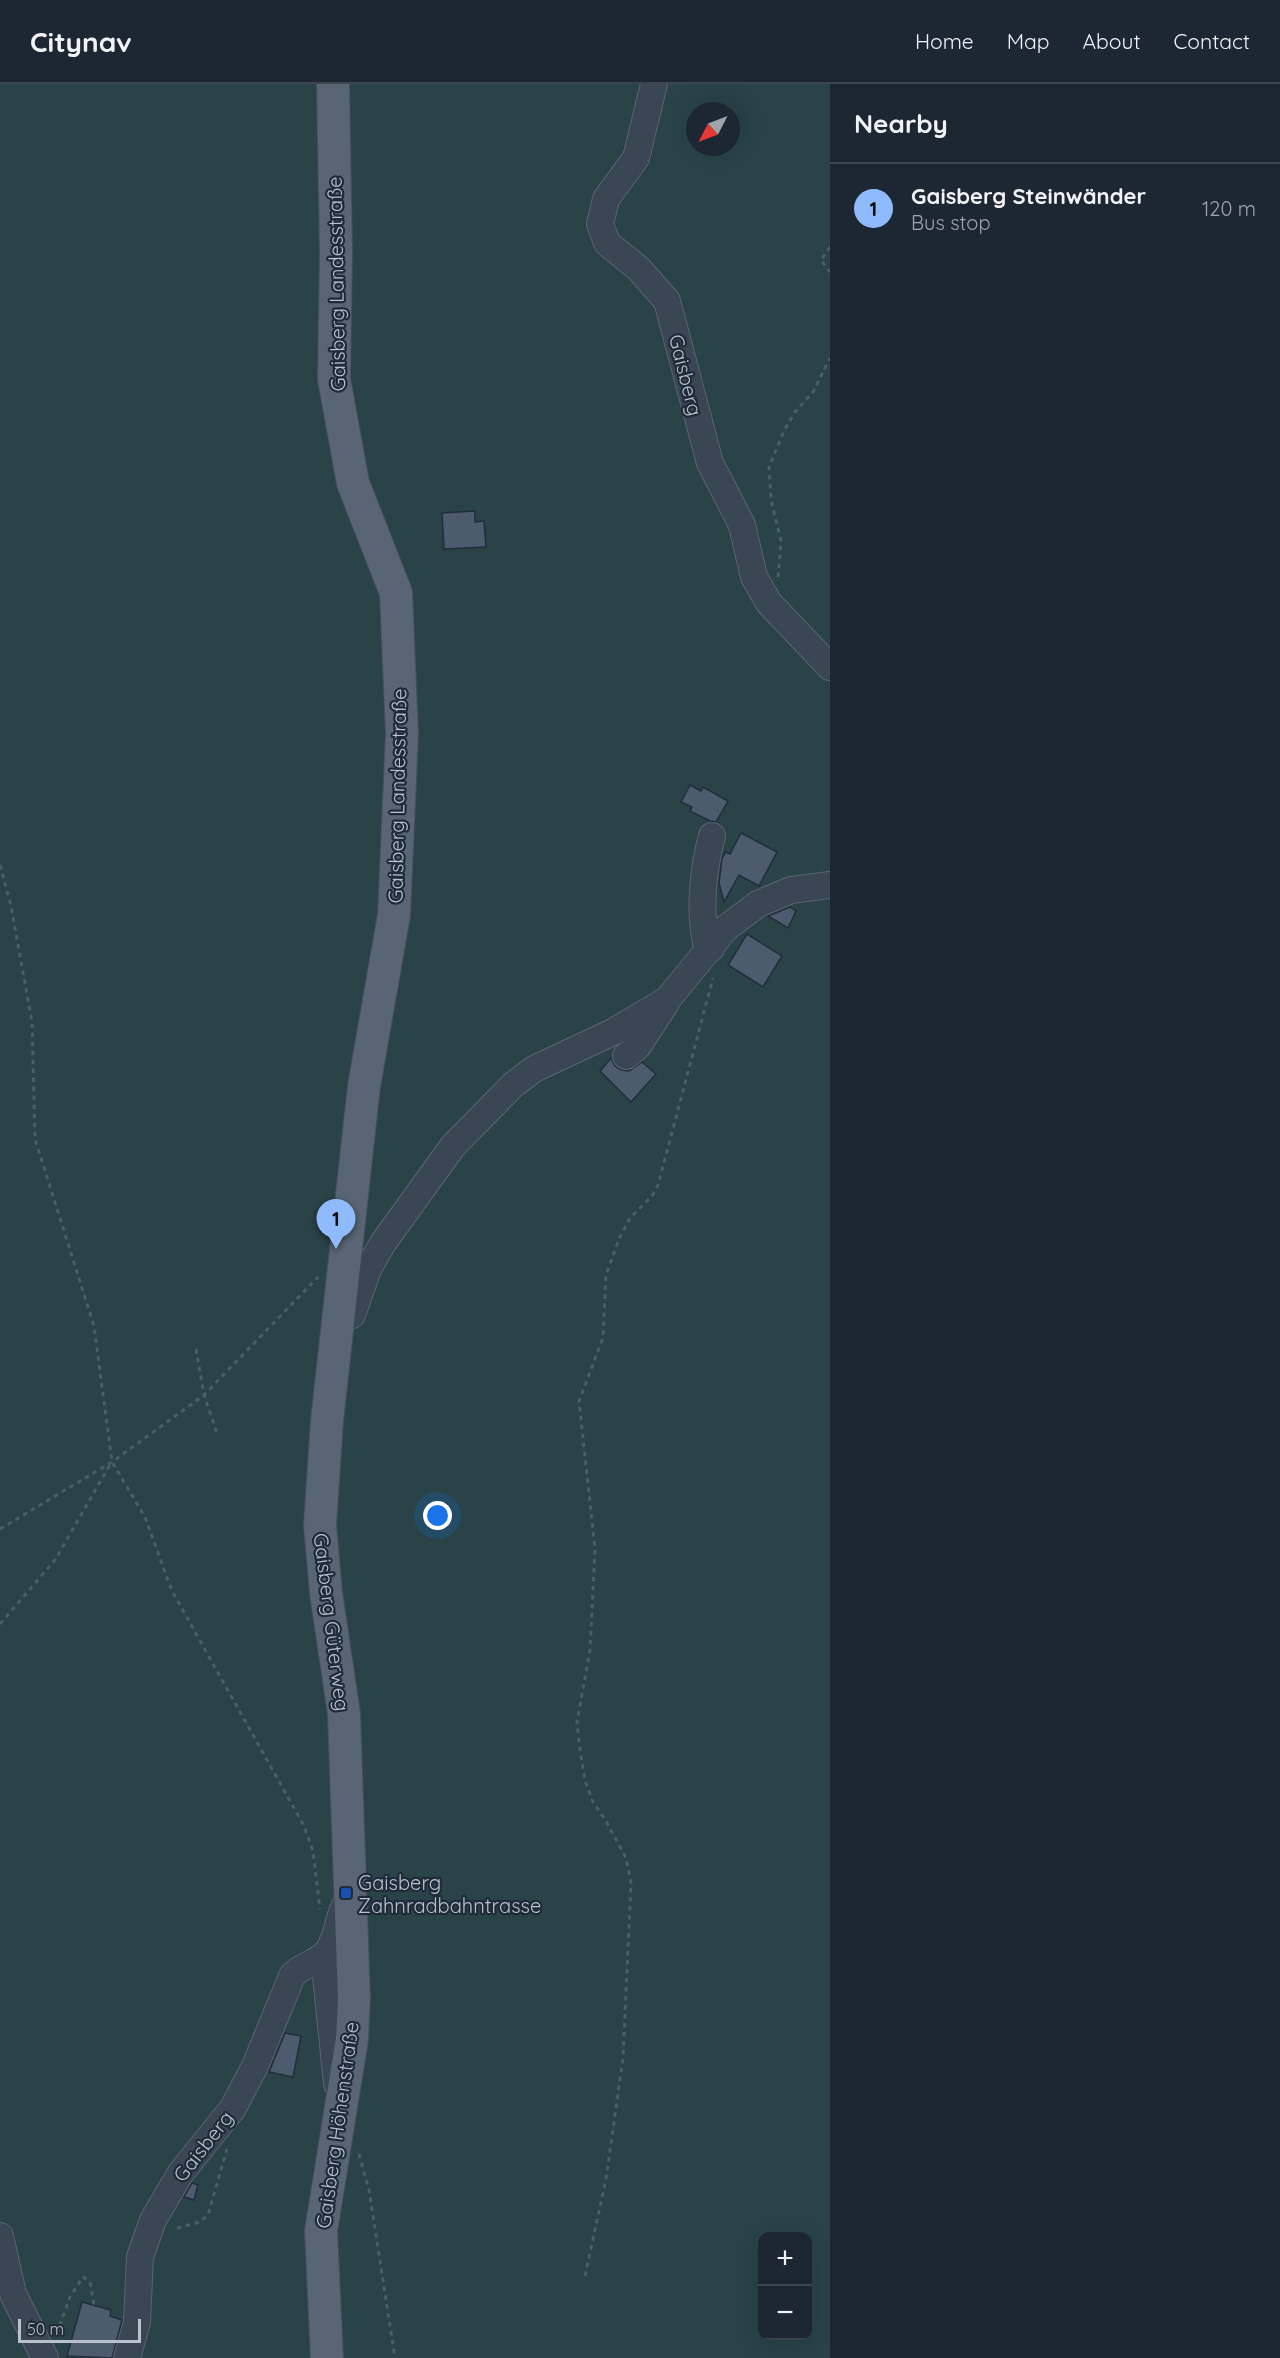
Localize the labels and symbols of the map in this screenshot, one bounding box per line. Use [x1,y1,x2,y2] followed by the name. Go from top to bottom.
[686,102,740,156] north arrow
[322,176,350,392] street label: Gaisberg Landesstraße
[664,332,708,418] street label: Gaisberg
[383,688,411,904] street label: Gaisberg Landesstraße
[316,1200,356,1249] pin: 1
[423,1501,452,1530] your location
[309,1531,355,1713] street label: Gaisberg Güterweg
[358,1870,541,1918] place label: Gaisberg Zahnradbahntrasse
[339,1886,353,1900] marker: Gaisberg Zahnradbahntrasse
[310,2020,364,2230] street label: Gaisberg Höhenstraße
[168,2105,238,2187] street label: Gaisberg
[18,2316,141,2344] scale bar

